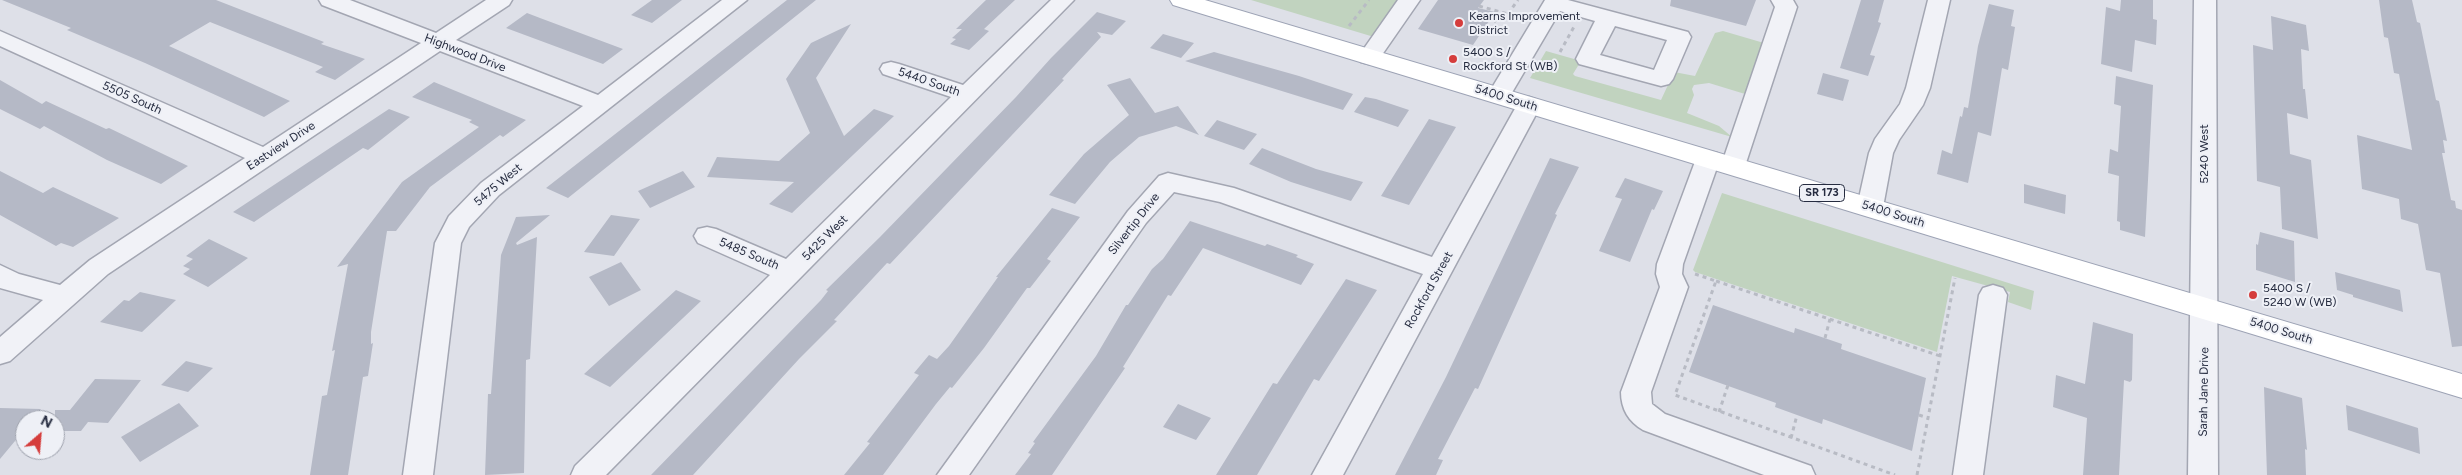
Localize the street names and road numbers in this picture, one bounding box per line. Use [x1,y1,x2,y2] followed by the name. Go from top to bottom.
[422,31,508,75] street label: Highwood Drive
[896,65,962,99] street label: 5440 South
[100,78,164,118] street label: 5505 South
[1473,82,1539,114] street label: 5400 South
[244,118,318,174] street label: Eastview Drive
[2197,124,2211,184] street label: 5240 West
[471,161,525,209] street label: 5475 West
[1800,184,1844,202] road number: SR 173
[1105,190,1163,258] street label: Silvertip Drive
[1860,198,1926,230] street label: 5400 South
[799,212,851,264] street label: 5425 West
[717,235,781,273] street label: 5485 South
[1402,249,1456,331] street label: Rockford Street
[2248,315,2314,347] street label: 5400 South
[2196,347,2212,437] street label: Sarah Jane Drive

